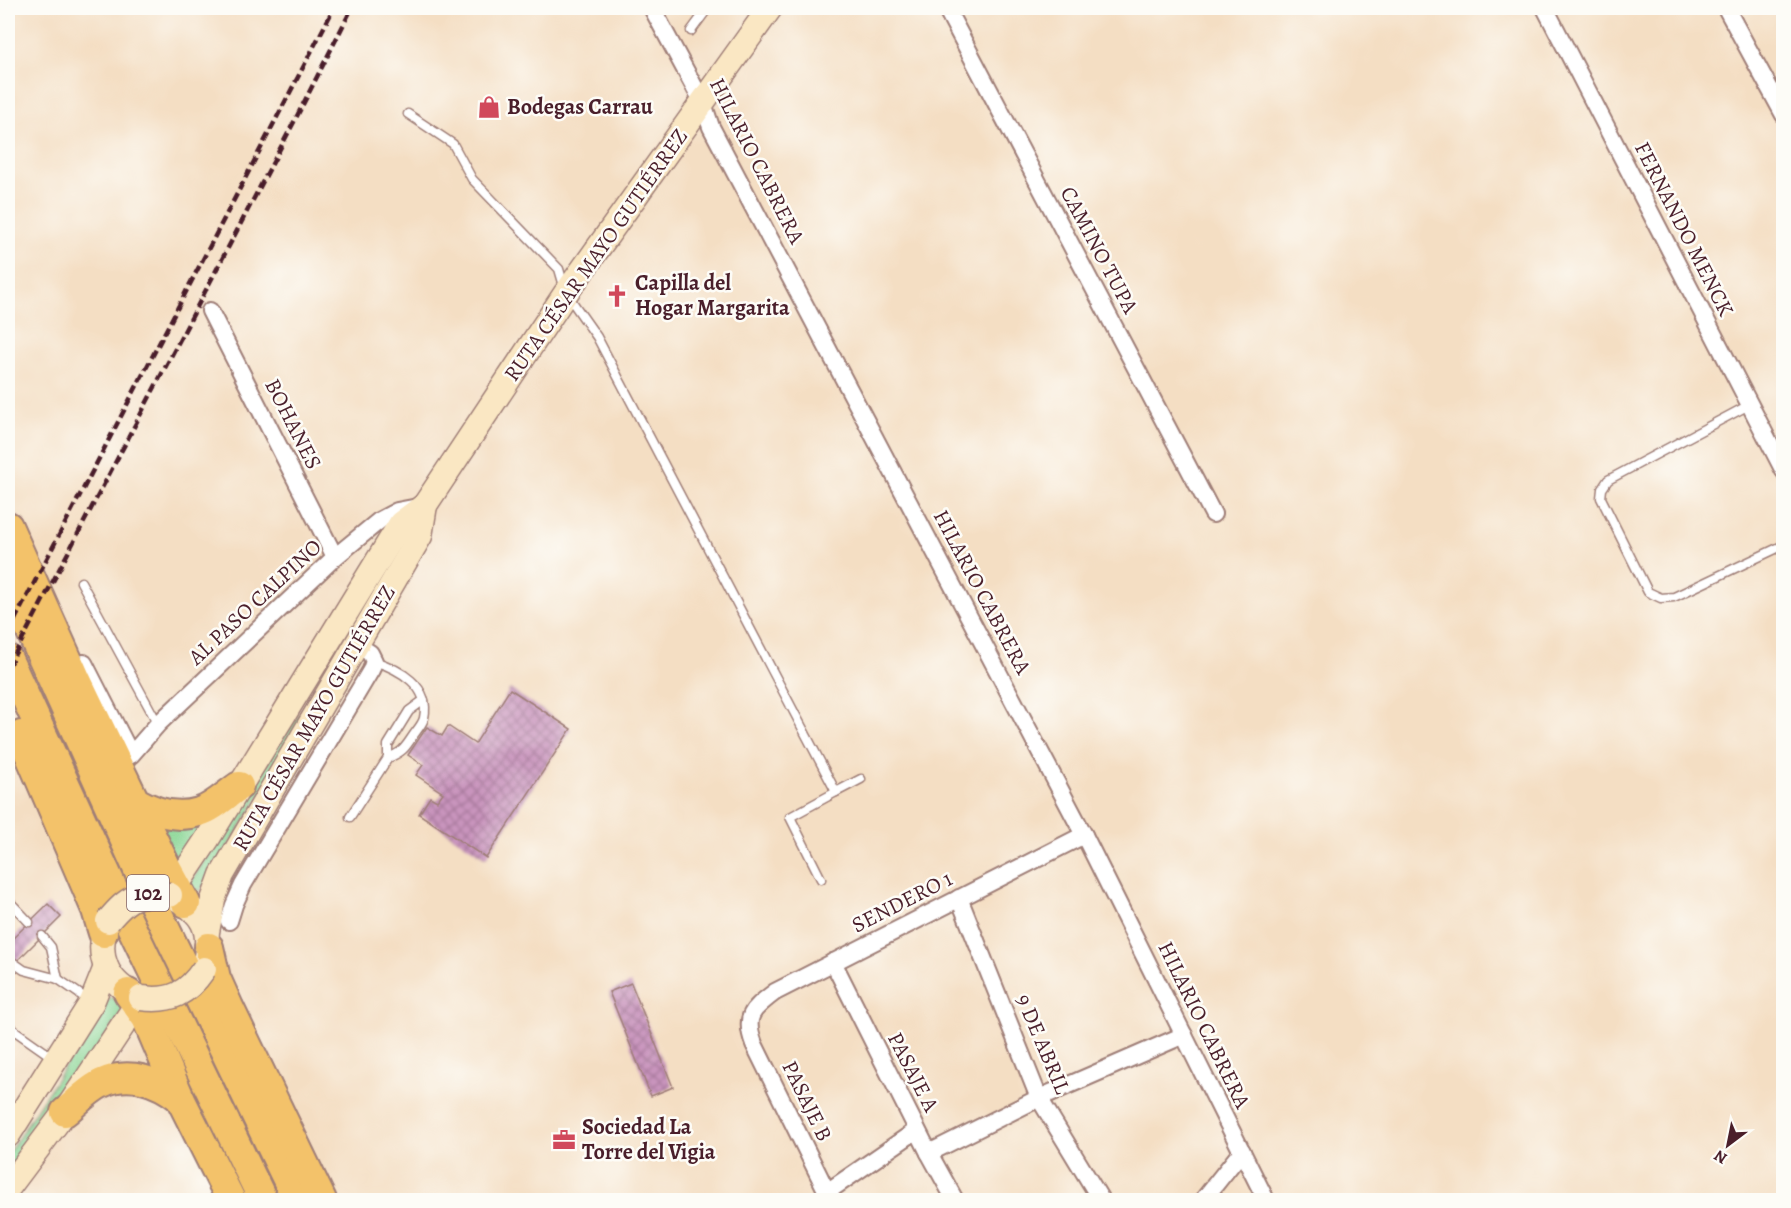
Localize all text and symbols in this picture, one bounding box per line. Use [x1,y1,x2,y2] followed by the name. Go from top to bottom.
[702,73,812,250] street label: HILARIO CABRERA
[507,92,654,122] place label: Bodegas Carrau
[476,94,502,120] shop icon: Bodegas Carrau
[497,123,695,387] street label: RUTA CÉSAR MAYO GUTIÉRREZ
[1627,137,1741,322] street label: FERNANDO MENCK
[1053,181,1146,320] street label: CAMINO TUPA
[635,268,790,323] place label: Capilla del Hogar Margarita
[604,283,630,309] church icon: Capilla del Hogar Margarita
[257,374,329,474] street label: BOHANES
[926,504,1039,681] street label: HILARIO CABRERA
[181,532,328,672] street label: AL PASO CALPINO
[225,580,403,856] street label: RUTA CÉSAR MAYO GUTIÉRREZ
[847,864,957,940] street label: SENDERO 1
[127,875,169,911] road number: 102
[1151,936,1258,1115] street label: HILARIO CABRERA
[1009,989,1078,1099] street label: 9 DE ABRIL
[880,1027,946,1118] street label: PASAJE A
[775,1056,839,1146] street label: PASAJE B
[582,1112,716,1167] place label: Sociedad La Torre del Vigia
[1698,1115,1758,1175] north arrow
[551,1127,577,1153] office icon: Sociedad La Torre del Vigia
[1710,1144,1731,1169] text: N

